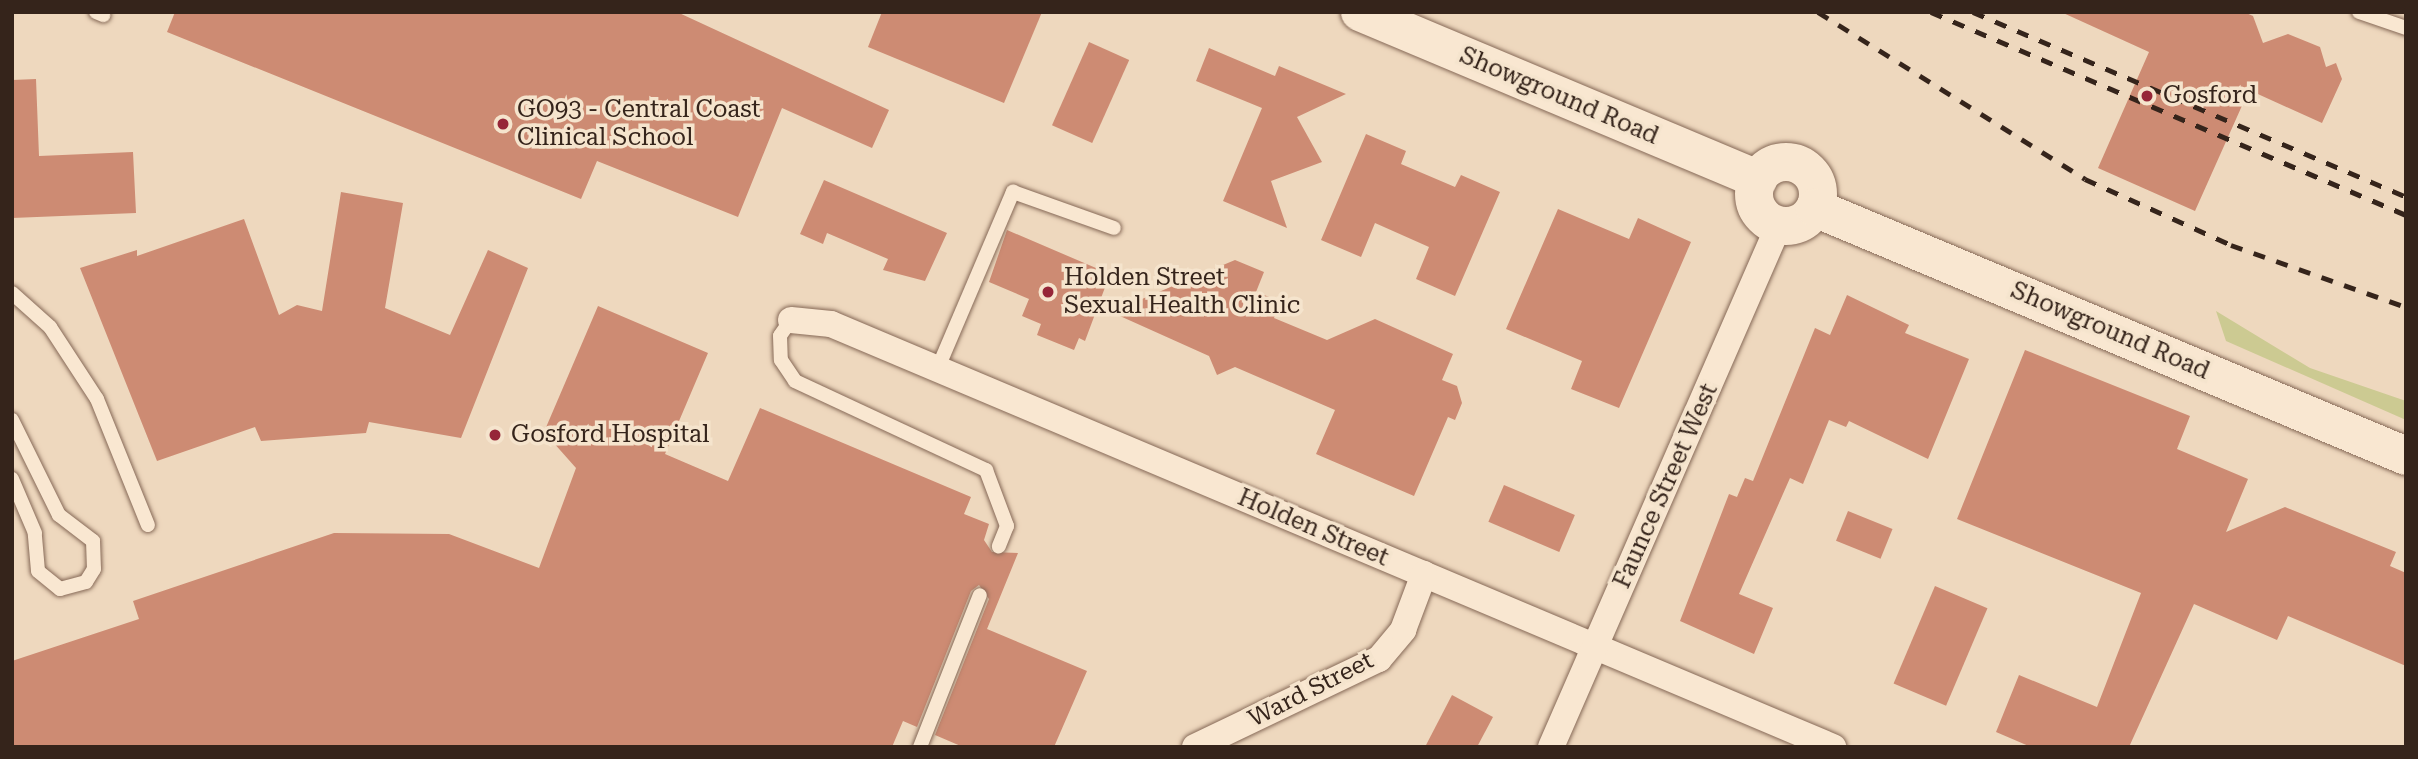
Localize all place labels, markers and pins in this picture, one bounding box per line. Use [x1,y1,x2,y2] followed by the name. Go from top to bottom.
[2163,82,2257,110] place label: Gosford
[2137,86,2157,106] marker: Gosford
[517,96,761,152] place label: GO93 - Central Coast Clinical School
[495,116,511,132] marker: GO93 - Central Coast Clinical School
[1064,264,1300,320] place label: Holden Street Sexual Health Clinic
[1038,282,1058,302] marker: Holden Street Sexual Health Clinic
[511,421,710,449] place label: Gosford Hospital
[485,425,505,445] marker: Gosford Hospital

